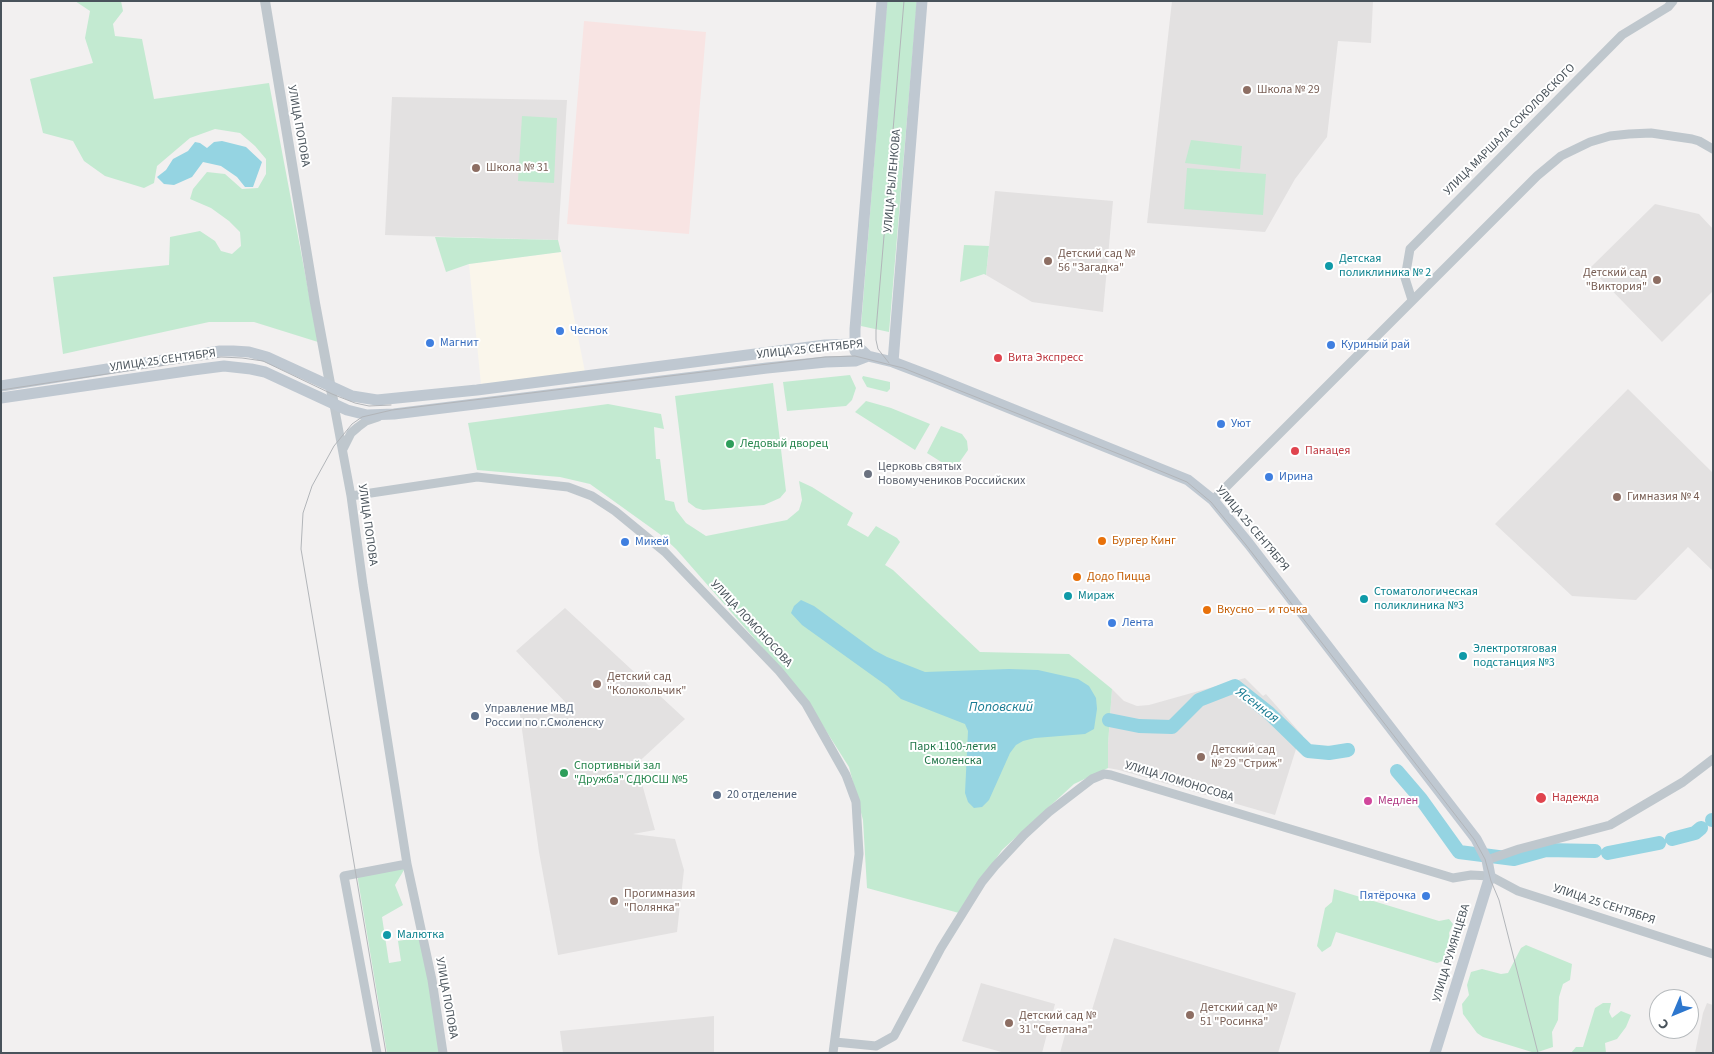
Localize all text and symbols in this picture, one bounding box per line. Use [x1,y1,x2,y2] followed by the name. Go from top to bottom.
[1441,61,1579,199] street label: УЛИЦА МАРШАЛА СОКОЛОВСКОГО
[1257,83,1320,97] place label: Школа № 29
[284,84,312,168] street label: УЛИЦА ПОПОВА
[1241,84,1253,96] marker: Школа № 29
[881,129,905,233] street label: УЛИЦА РЫЛЕНКОВА
[486,161,549,175] place label: Школа № 31
[470,162,482,174] marker: Школа № 31
[1058,247,1135,275] place label: Детский сад № 56 "Загадка"
[1339,252,1431,280] place label: Детская поликлиника № 2
[1042,255,1054,267] marker: Детский сад № 56 "Загадка"
[1323,260,1335,272] marker: Детская поликлиника № 2
[1583,266,1647,294] place label: Детский сад "Виктория"
[1651,274,1663,286] marker: Детский сад "Виктория"
[570,324,608,338] place label: Чеснок
[554,325,566,337] marker: Чеснок
[440,336,479,350] place label: Магнит
[424,337,436,349] marker: Магнит
[756,337,864,363] street label: УЛИЦА 25 СЕНТЯБРЯ
[1341,338,1410,352] place label: Куриный рай
[1325,339,1337,351] marker: Куриный рай
[109,346,217,376] street label: УЛИЦА 25 СЕНТЯБРЯ
[1008,351,1084,365] place label: Вита Экспресс
[992,352,1004,364] marker: Вита Экспресс
[1231,417,1251,431] place label: Уют
[1215,418,1227,430] marker: Уют
[740,437,828,451] place label: Ледовый дворец
[724,438,736,450] marker: Ледовый дворец
[1305,444,1350,458] place label: Панацея
[1289,445,1301,457] marker: Панацея
[878,460,1025,488] place label: Церковь святых Новомучеников Российских
[862,468,874,480] marker: Церковь святых Новомучеников Российских
[1279,470,1313,484] place label: Ирина
[1263,471,1275,483] marker: Ирина
[354,483,380,567] street label: УЛИЦА ПОПОВА
[1212,483,1292,575] street label: УЛИЦА 25 СЕНТЯБРЯ
[1627,490,1699,504] place label: Гимназия № 4
[1611,491,1623,503] marker: Гимназия № 4
[1112,534,1176,548] place label: Бургер Кинг
[635,535,669,549] place label: Микей
[1096,535,1108,547] marker: Бургер Кинг
[619,536,631,548] marker: Микей
[1087,570,1151,584] place label: Додо Пицца
[1071,571,1083,583] marker: Додо Пицца
[707,578,795,670] street label: УЛИЦА ЛОМОНОСОВА
[1374,585,1478,613] place label: Стоматологическая поликлиника №3
[1078,589,1114,603] place label: Мираж
[1062,590,1074,602] marker: Мираж
[1358,593,1370,605] marker: Стоматологическая поликлиника №3
[1217,603,1308,617] place label: Вкусно — и точка
[1201,604,1213,616] marker: Вкусно — и точка
[1122,616,1154,630] place label: Лента
[1106,617,1118,629] marker: Лента
[1473,642,1557,670] place label: Электротяговая подстанция №3
[1457,650,1469,662] marker: Электротяговая подстанция №3
[607,670,686,698] place label: Детский сад "Колокольчик"
[591,678,603,690] marker: Детский сад "Колокольчик"
[1232,684,1282,728] water label: Ясенная
[969,700,1033,716] water label: Поповский
[485,702,604,730] place label: Управление МВД России по г.Смоленску
[469,710,481,722] marker: Управление МВД России по г.Смоленску
[910,740,996,768] park label: Парк 1100-летия Смоленска
[1211,743,1282,771] place label: Детский сад № 29 "Стриж"
[1195,751,1207,763] marker: Детский сад № 29 "Стриж"
[574,759,688,787] place label: Спортивный зал "Дружба" СДЮСШ №5
[1123,759,1235,805] street label: УЛИЦА ЛОМОНОСОВА
[558,767,570,779] marker: Спортивный зал "Дружба" СДЮСШ №5
[727,788,797,802] place label: 20 отделение
[711,789,723,801] marker: 20 отделение
[1534,791,1548,805] marker: Надежда
[1552,791,1599,805] place label: Надежда
[1378,794,1418,808] place label: Медлен
[1362,795,1374,807] marker: Медлен
[1551,882,1657,928] street label: УЛИЦА 25 СЕНТЯБРЯ
[624,887,695,915] place label: Прогимназия "Полянка"
[1360,889,1416,903] place label: Пятёрочка
[1420,890,1432,902] marker: Пятёрочка
[608,895,620,907] marker: Прогимназия "Полянка"
[1430,902,1474,1004] street label: УЛИЦА РУМЯНЦЕВА
[397,928,444,942] place label: Малютка
[381,929,393,941] marker: Малютка
[432,956,460,1040] street label: УЛИЦА ПОПОВА
[1649,989,1699,1039] north arrow
[1200,1001,1277,1029] place label: Детский сад № 51 "Росинка"
[1019,1009,1096,1037] place label: Детский сад № 31 "Светлана"
[1184,1009,1196,1021] marker: Детский сад № 51 "Росинка"
[1654,1014,1674,1034] text: С
[1003,1017,1015,1029] marker: Детский сад № 31 "Светлана"

